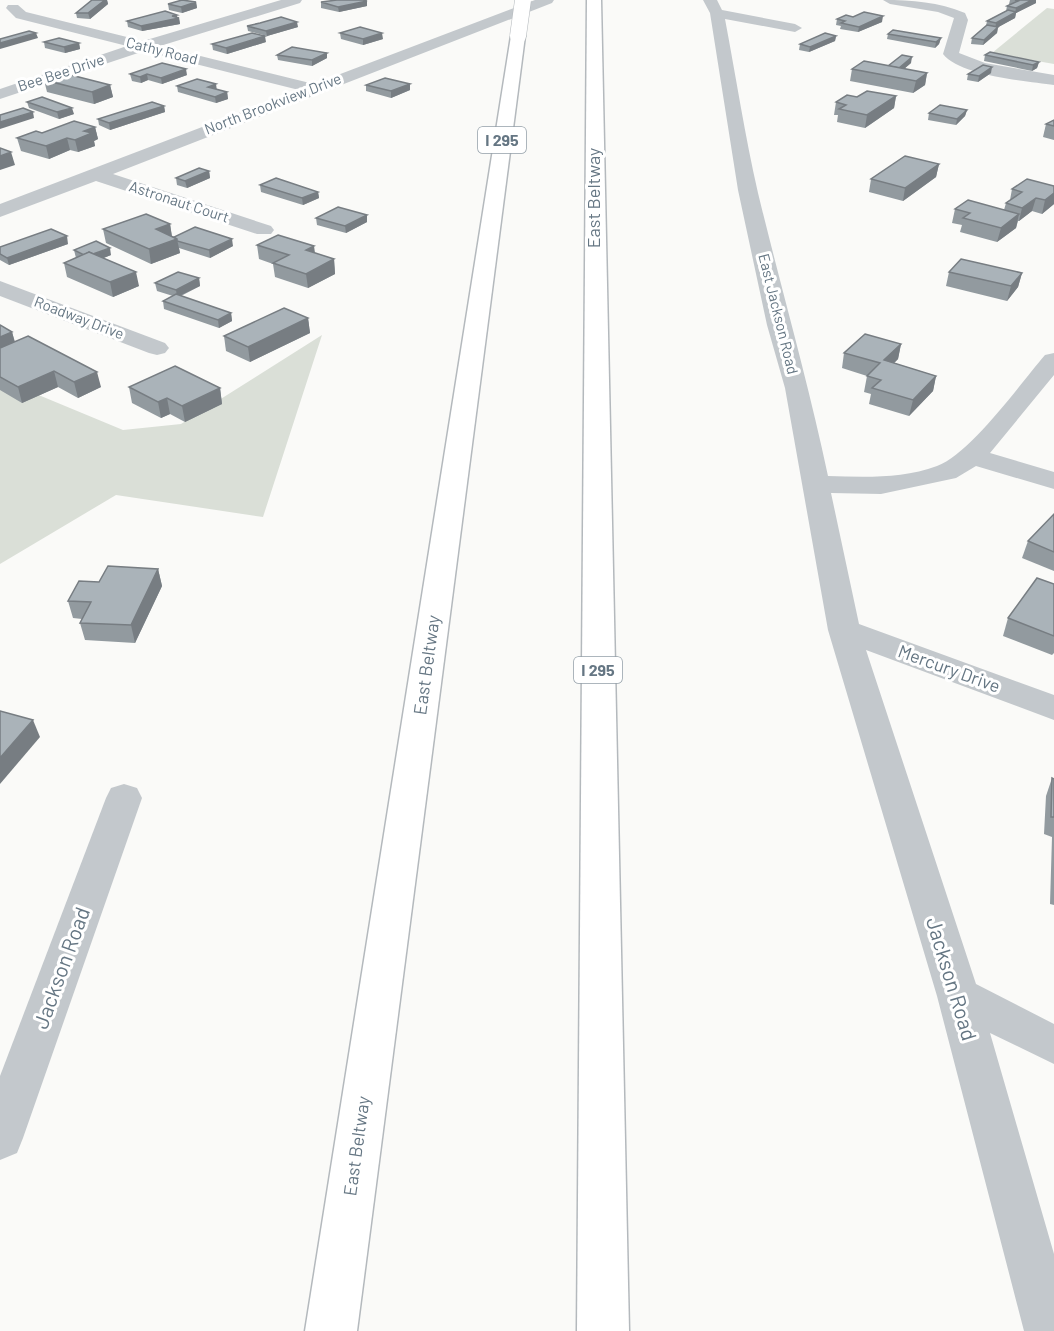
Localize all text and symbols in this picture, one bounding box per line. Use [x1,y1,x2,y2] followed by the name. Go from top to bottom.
[125,32,200,68] street label: Cathy Road
[15,50,106,95] street label: Bee Bee Drive
[202,69,344,137] street label: North Brookview Drive
[478,127,526,153] road number: I 295
[582,148,604,248] street label: East Beltway
[127,176,232,226] street label: Astronaut Court
[755,252,803,376] street label: East Jackson Road
[32,292,127,342] street label: Roadway Drive
[408,614,444,716] street label: East Beltway
[895,639,1003,697] street label: Mercury Drive
[574,657,622,683] road number: I 295
[27,903,94,1032] street label: Jackson Road
[922,914,983,1043] street label: Jackson Road
[338,1095,374,1197] street label: East Beltway

